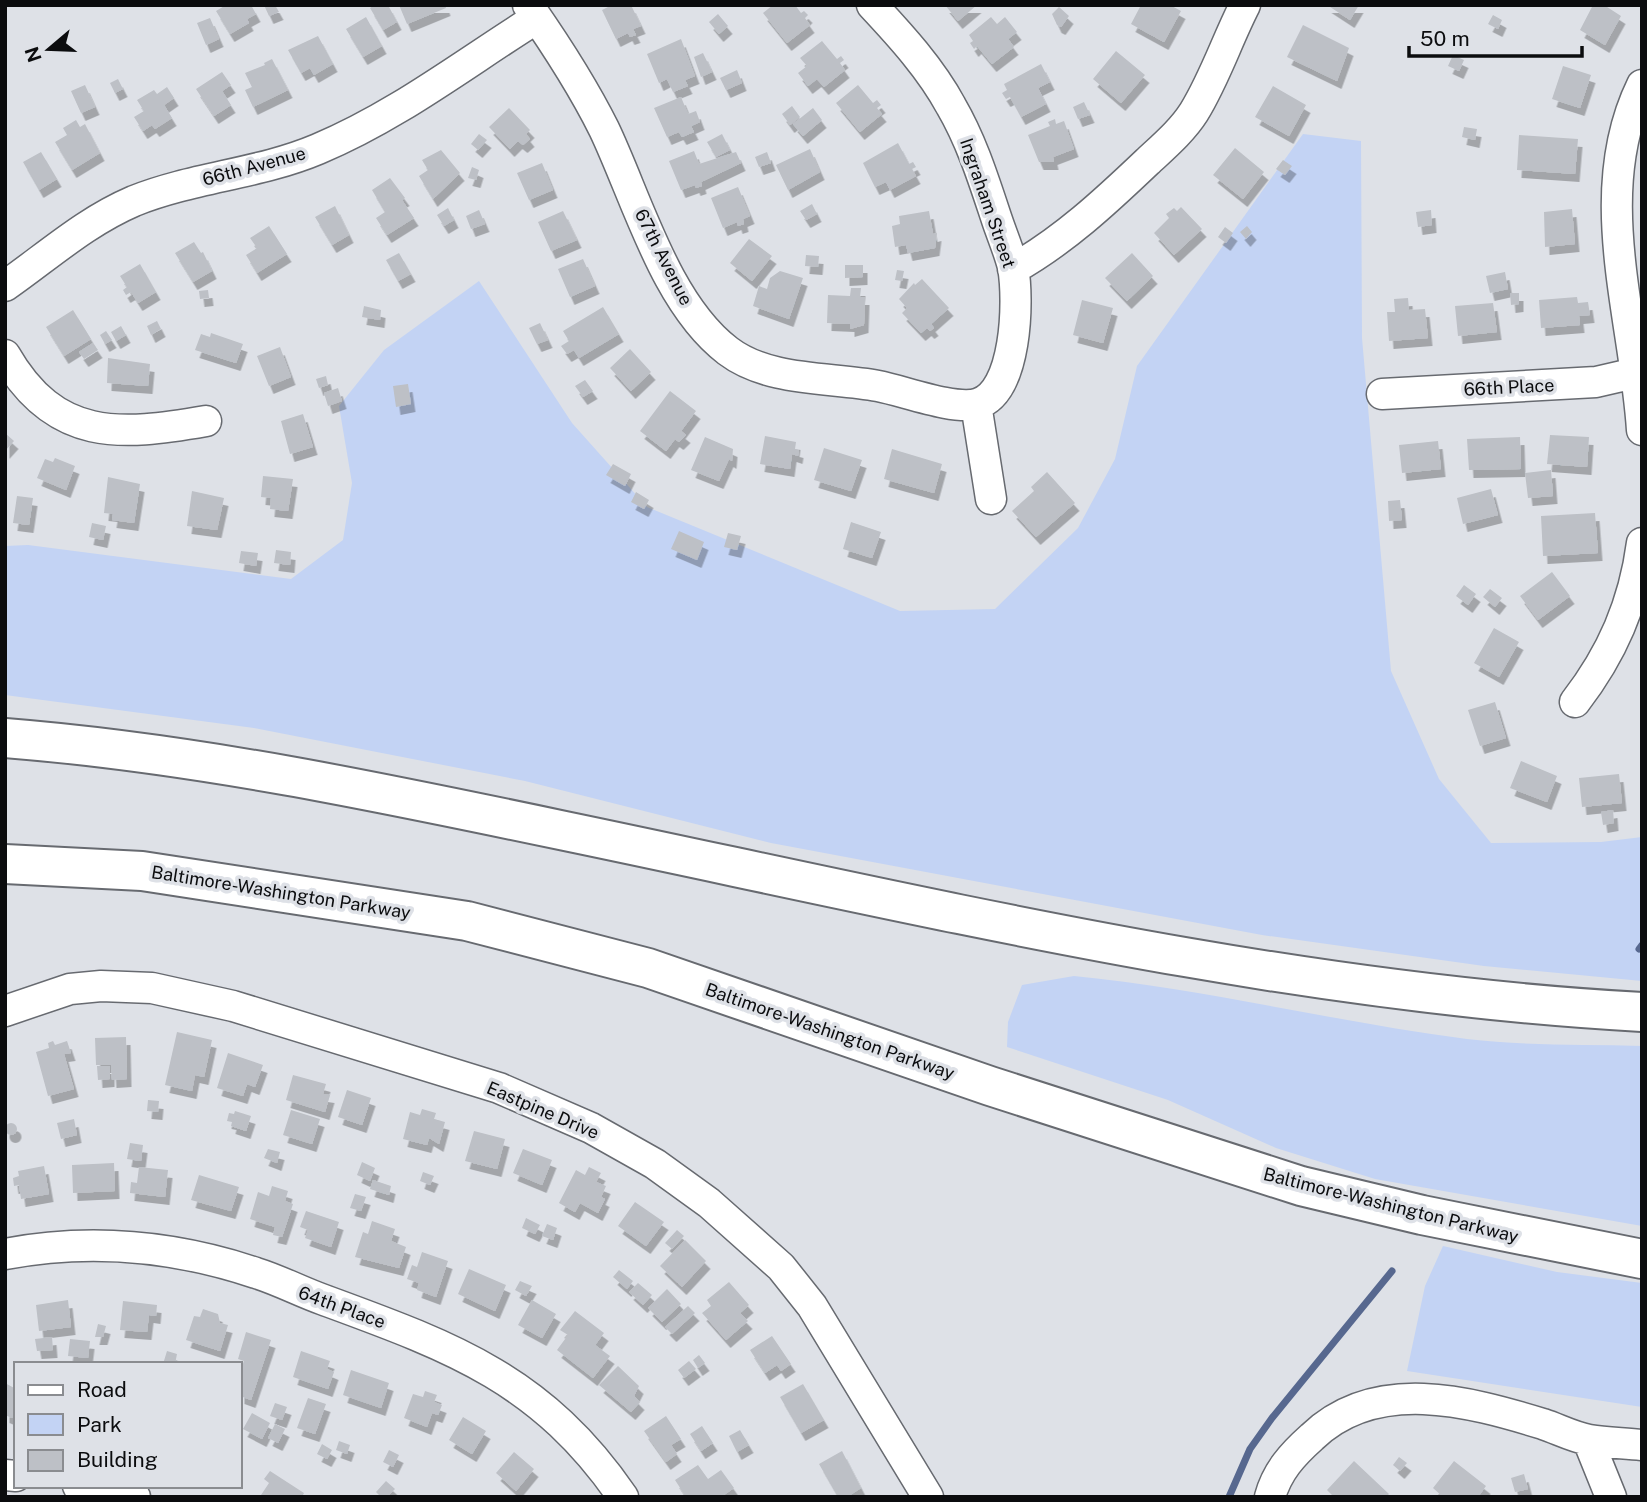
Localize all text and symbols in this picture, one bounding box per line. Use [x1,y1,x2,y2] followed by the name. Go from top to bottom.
[14,14,84,84] north arrow
[1409,14,1582,58] scale bar
[1420,26,1470,51] text: 50 m
[20,44,46,65] text: N
[956,135,1020,271] street label: Ingraham Street
[200,142,308,190] street label: 66th Avenue
[631,205,697,309] street label: 67th Avenue
[1463,374,1555,400] street label: 66th Place
[150,861,412,923] street label: Baltimore-Washington Parkway
[703,978,958,1084] street label: Baltimore-Washington Parkway
[484,1077,602,1143] street label: Eastpine Drive
[1261,1163,1521,1247] street label: Baltimore-Washington Parkway
[296,1282,388,1332] street label: 64th Place
[14,1362,242,1488] legend
[77,1377,127,1402] text: Road
[77,1412,122,1437] text: Park
[77,1447,158,1472] text: Building

